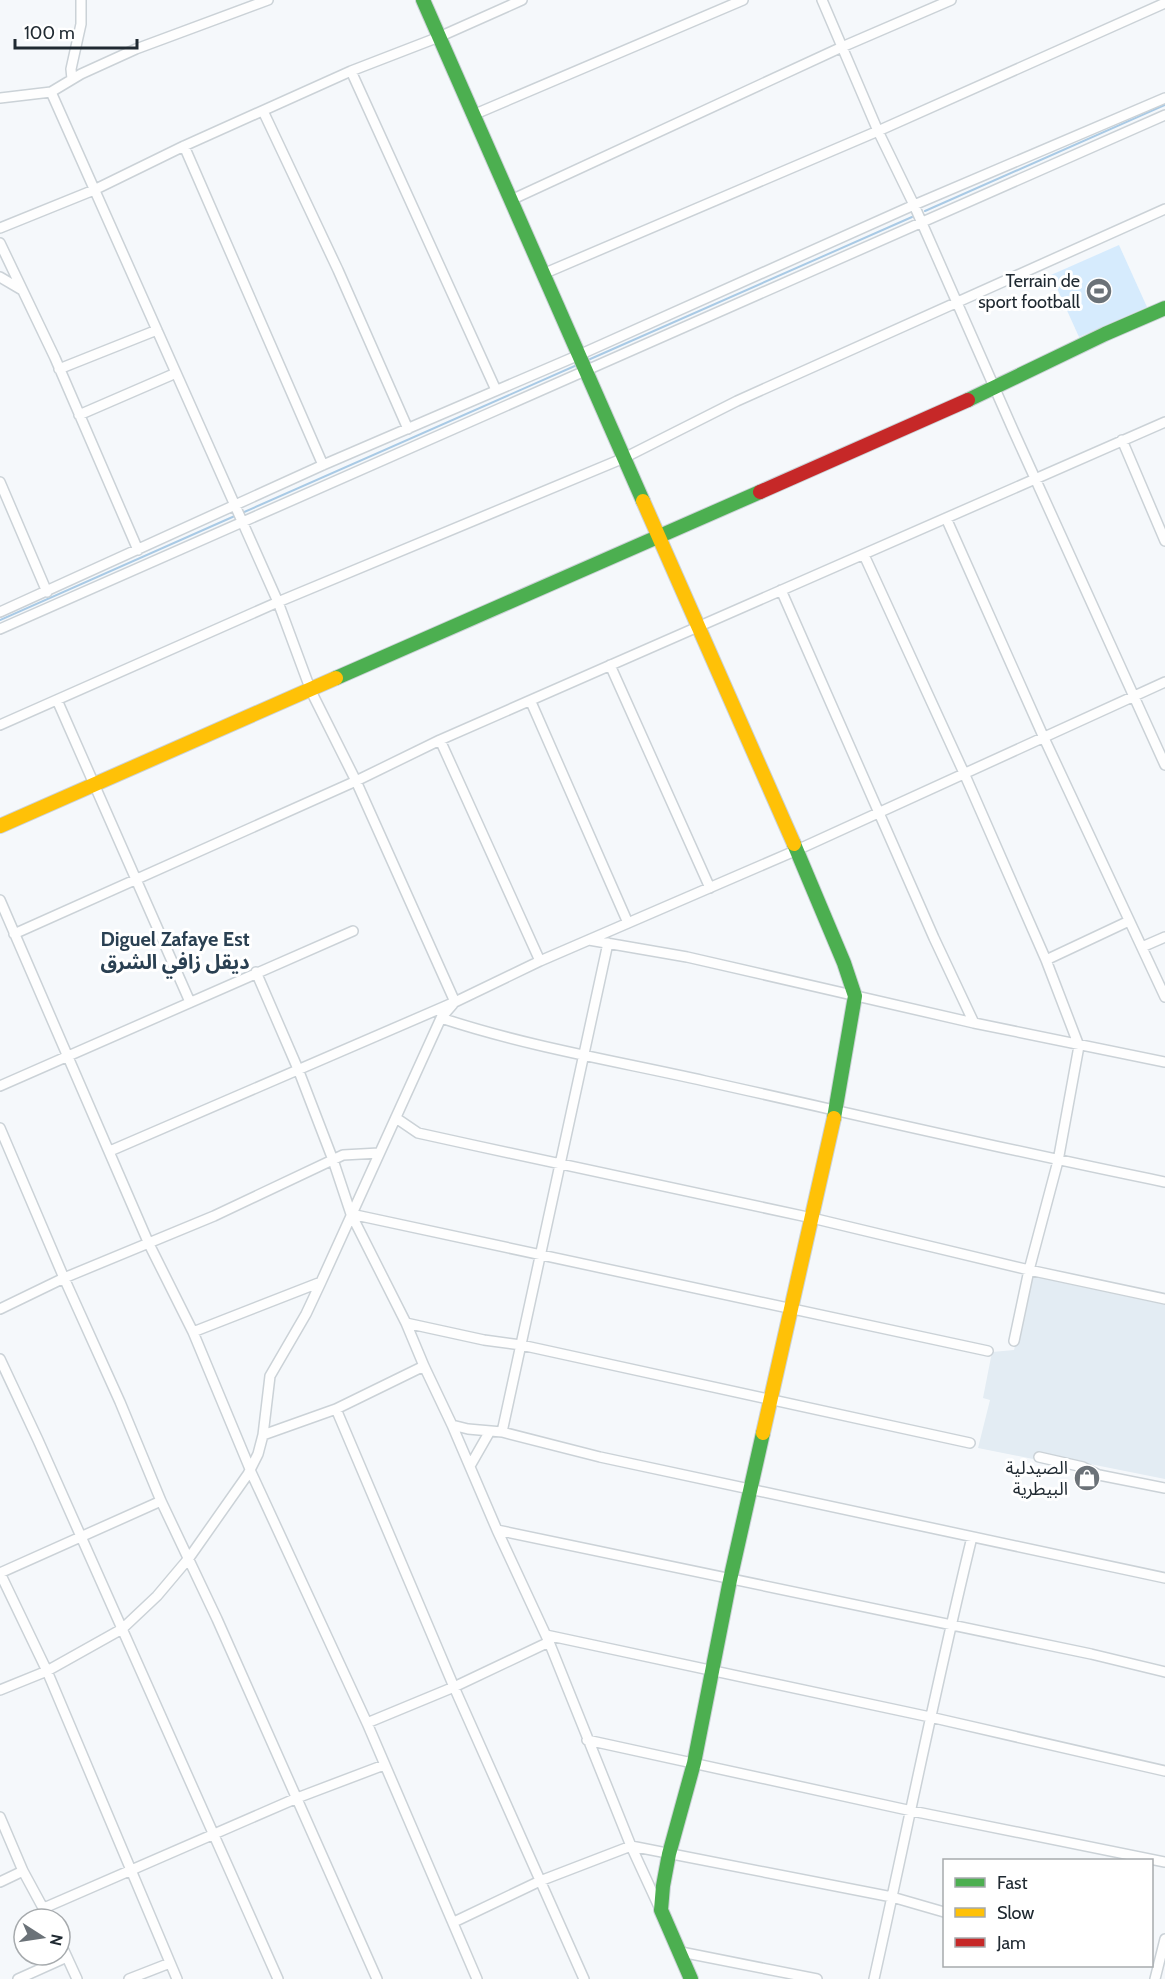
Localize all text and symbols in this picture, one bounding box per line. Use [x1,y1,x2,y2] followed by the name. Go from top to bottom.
[15,12,136,50] scale bar
[24,22,75,44] text: 100 m
[978,270,1081,313] place label: Terrain de sport football
[1084,276,1114,306] sports icon: Terrain de sport football
[100,927,250,979] district label: Diguel Zafaye Est ديقل زافي الشرق
[1006,1457,1068,1500] place label: الصيدلية البيطرية
[1072,1463,1102,1493] shop icon: الصيدلية البيطرية
[943,1859,1153,1967] legend
[997,1872,1028,1894] text: Fast
[997,1902,1034,1924] text: Slow
[12,1907,72,1967] north arrow
[996,1932,1026,1954] text: Jam
[46,1933,67,1948] text: N

